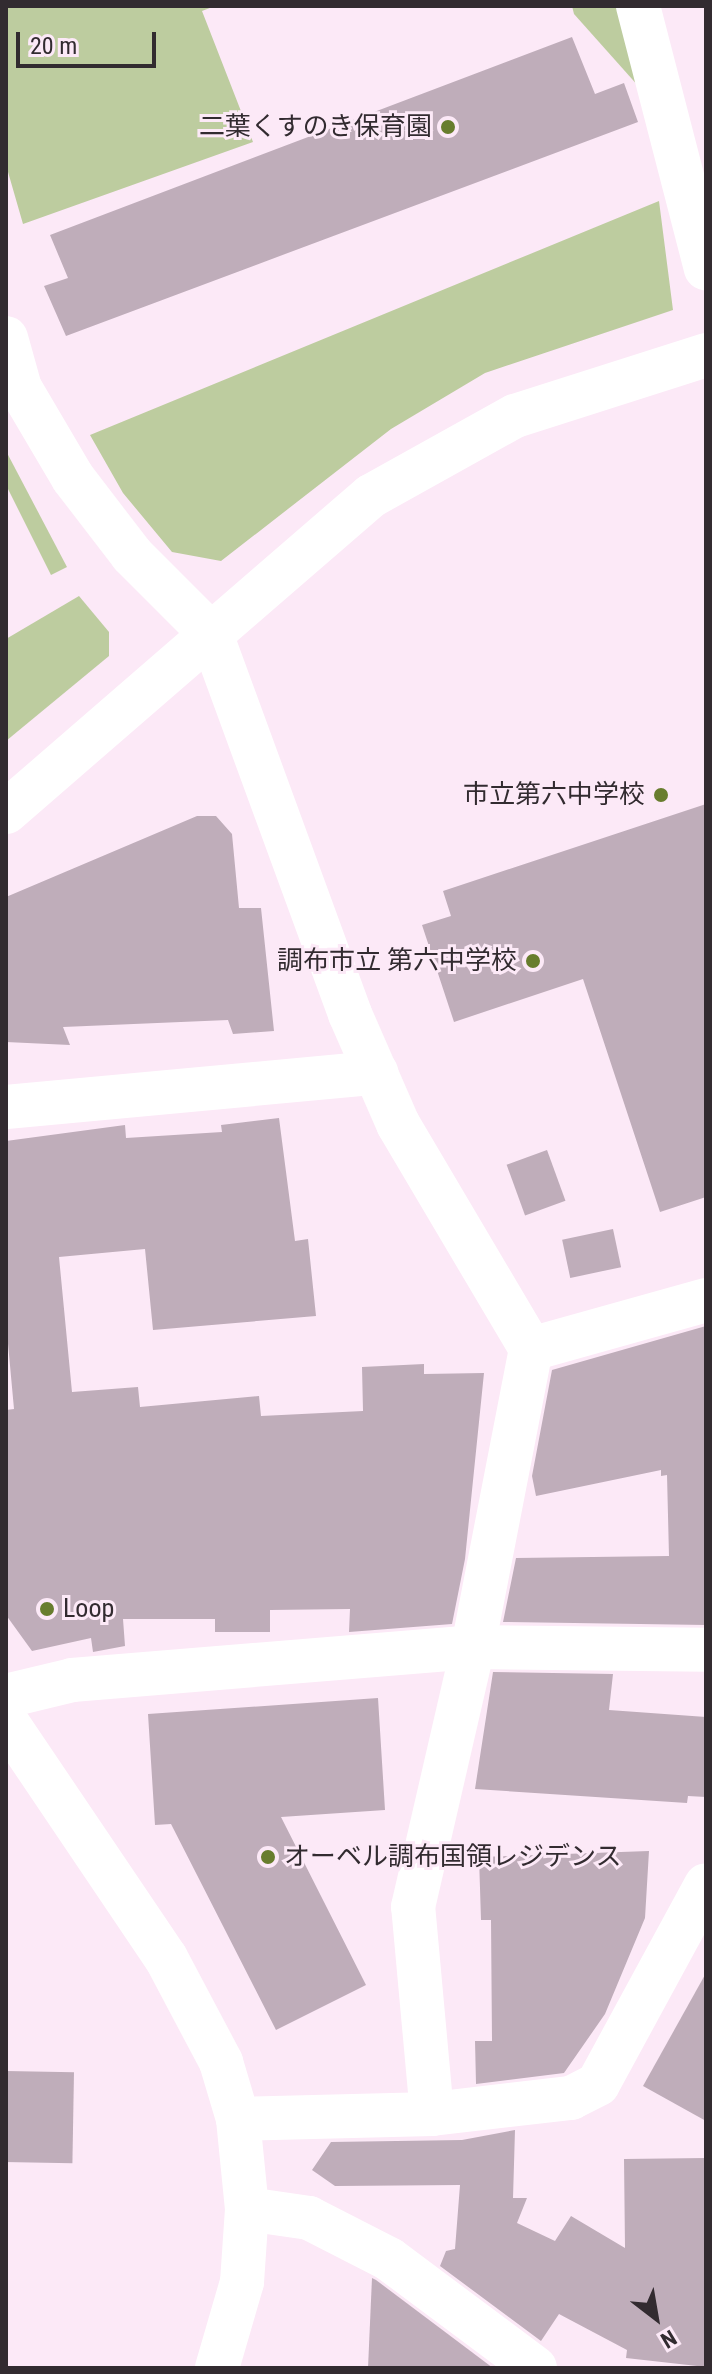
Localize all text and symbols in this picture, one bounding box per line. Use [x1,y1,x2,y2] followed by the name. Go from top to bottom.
[20,16,160,66] scale bar
[30,32,77,60] text: 20 m
[198,111,432,143] place label: 二葉くすのき保育園
[439,118,457,136] marker: 二葉くすのき保育園
[463,779,645,811] place label: 市立第六中学校
[652,786,670,804] marker: 市立第六中学校
[277,945,517,977] place label: 調布市立 第六中学校
[524,952,542,970] marker: 調布市立 第六中学校
[63,1593,114,1625] place label: Loop
[38,1600,56,1618] marker: Loop
[284,1841,622,1873] place label: オーベル調布国領レジデンス
[259,1848,277,1866] marker: オーベル調布国領レジデンス
[616,2278,696,2358] north arrow
[656,2325,681,2353] text: N

